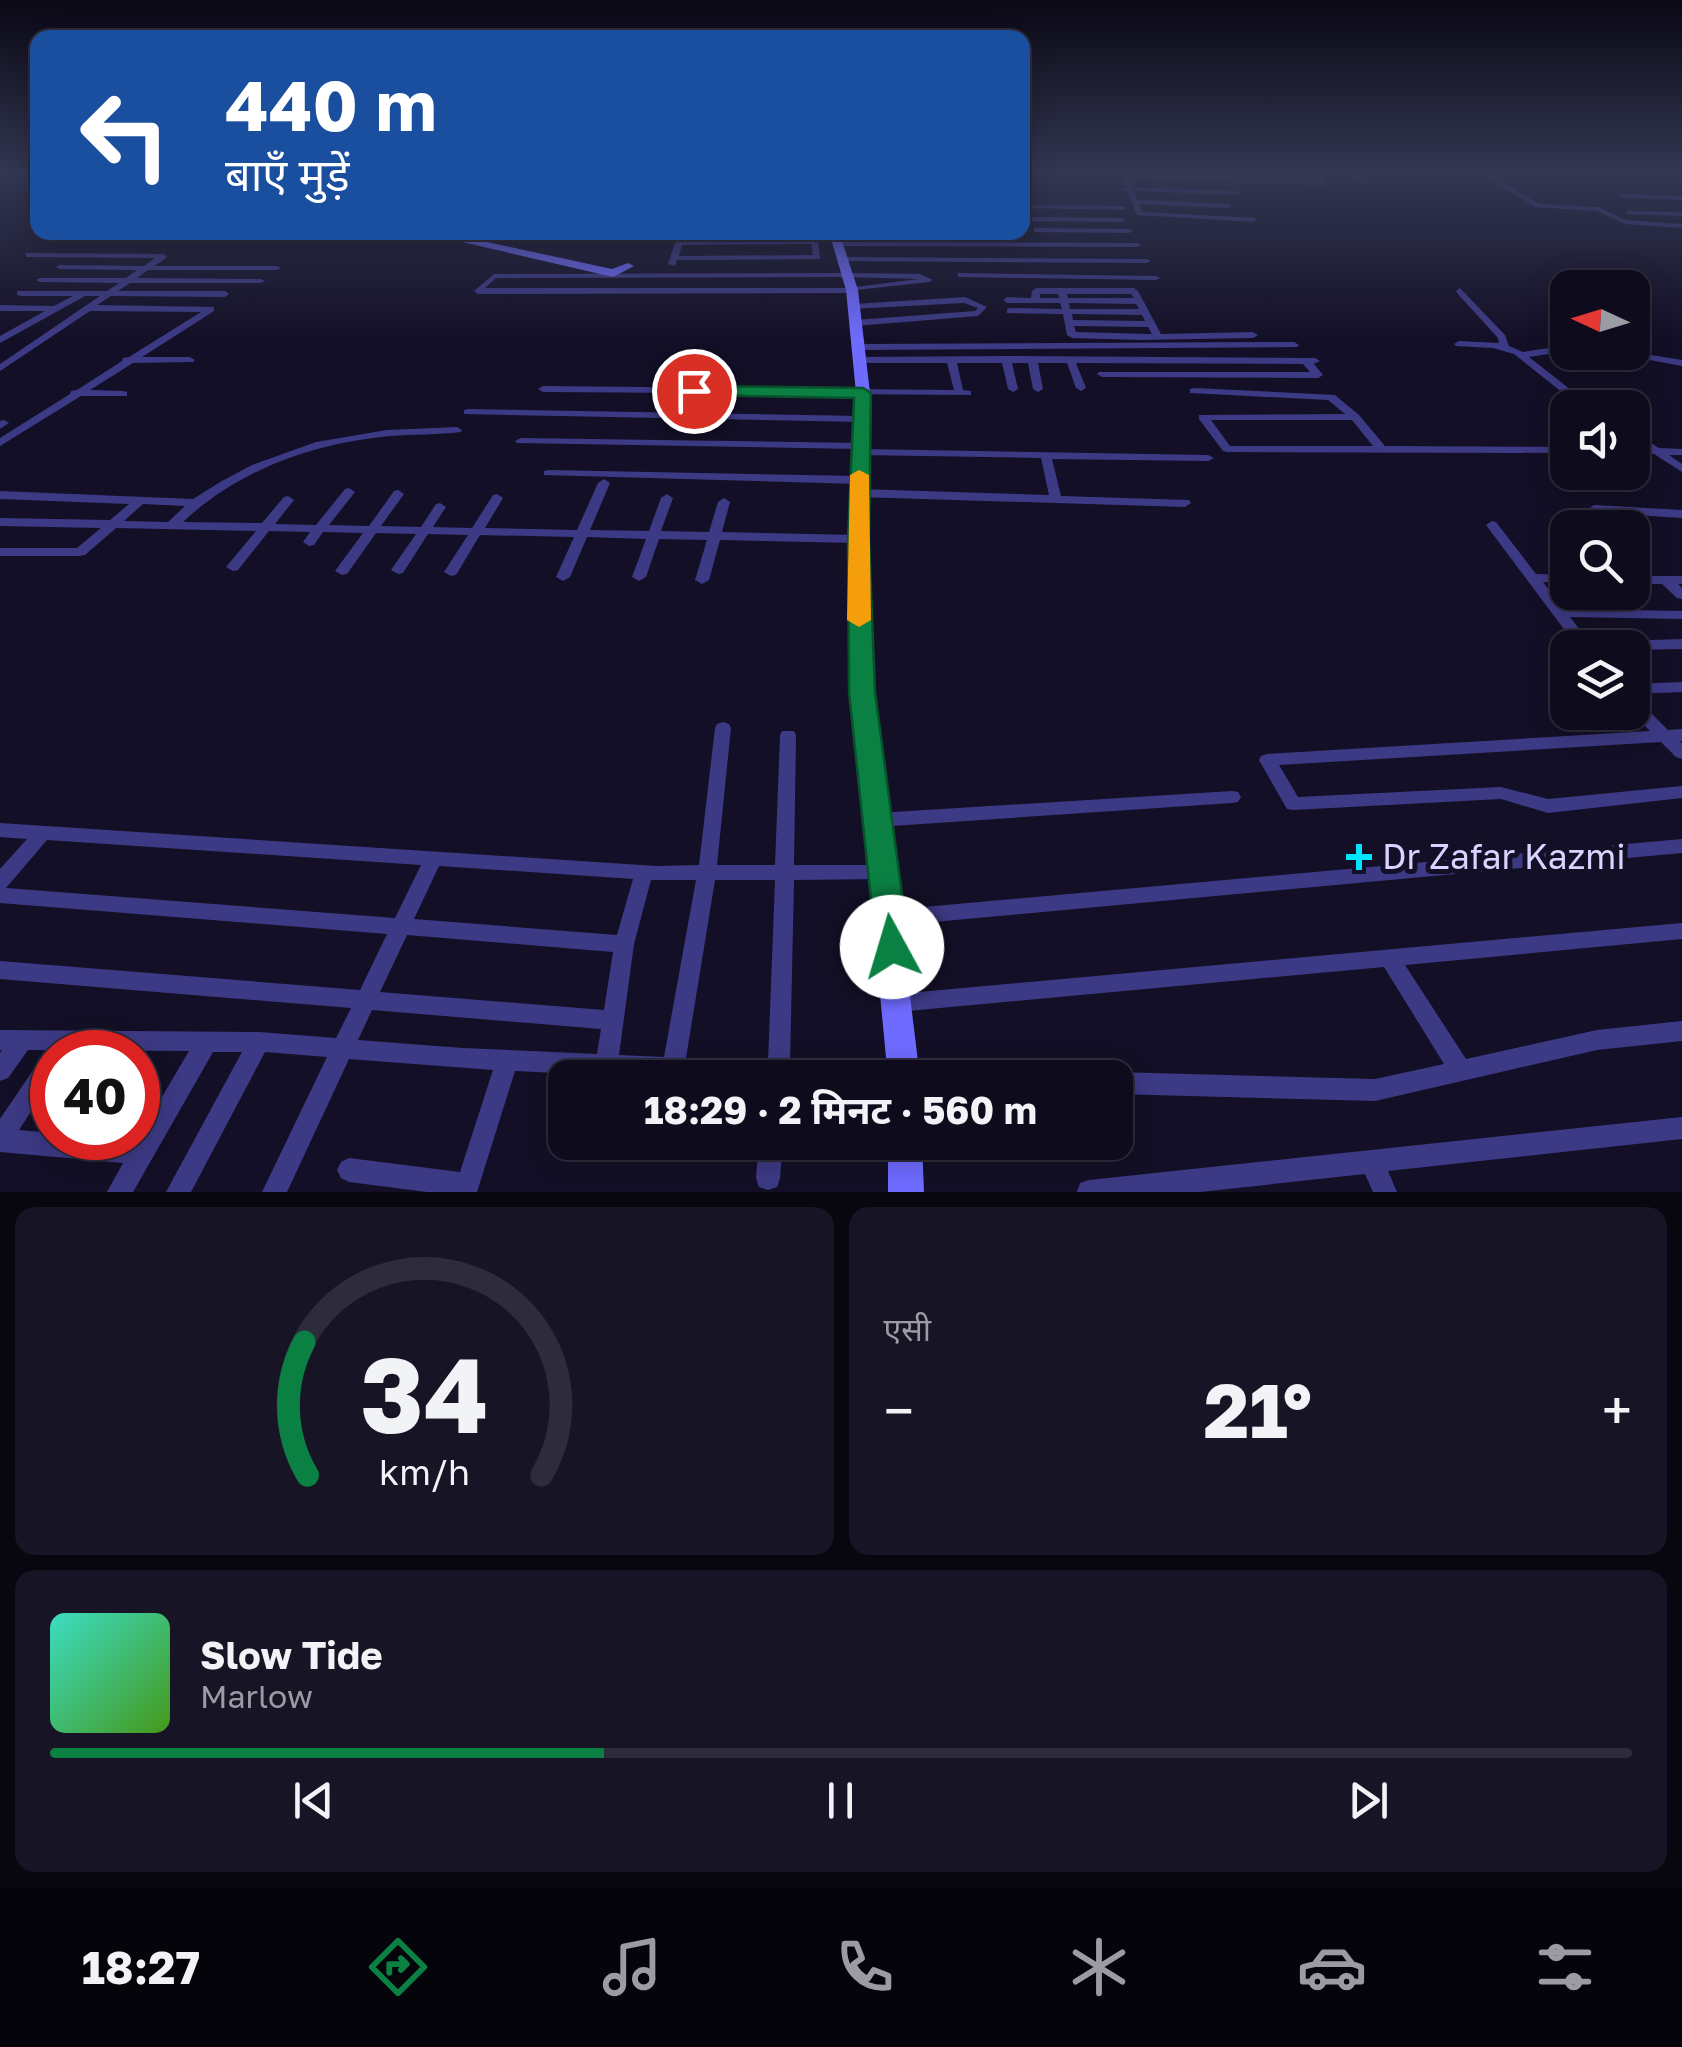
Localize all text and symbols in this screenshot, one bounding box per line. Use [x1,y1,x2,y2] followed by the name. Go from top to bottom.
[225,62,437,146] text: 440 m
[60,70,190,200] icon: left
[225,147,349,201] text: बाएँ मुड़ें
[1550,270,1650,370] north arrow
[1550,270,1650,730] map controls
[652,349,737,434] pin
[667,364,722,419] icon: arrive
[1550,390,1650,490] button: sound
[1550,510,1650,610] button: search
[1550,630,1650,730] button: layers
[1382,835,1626,877] place label: Dr Zafar Kazmi
[1346,844,1372,870] marker: Dr Zafar Kazmi
[840,895,944,999] position arrow
[30,1030,160,1160] speed limit sign: 40
[644,1087,1037,1132] text: 18:29 · 2 मिनट · 560 m
[884,1310,931,1348] text: एसी
[360,1331,488,1456] text: 34
[1203,1364,1312,1455] text: 21°
[884,1377,914,1443] text: −
[1602,1377,1632,1443] text: +
[379,1450,470,1493] text: km/h
[200,1632,383,1677] text: Slow Tide
[200,1677,313,1715] text: Marlow
[286,1773,341,1828] icon: previous
[813,1773,868,1828] icon: pause
[1341,1773,1396,1828] icon: next
[363,1932,433,2002] icon: directions
[597,1932,667,2002] icon: music
[830,1932,900,2002] icon: phone
[1064,1932,1134,2002] icon: climate
[1297,1932,1367,2002] icon: car
[1530,1932,1600,2002] icon: filters
[82,1940,200,1994] text: 18:27

